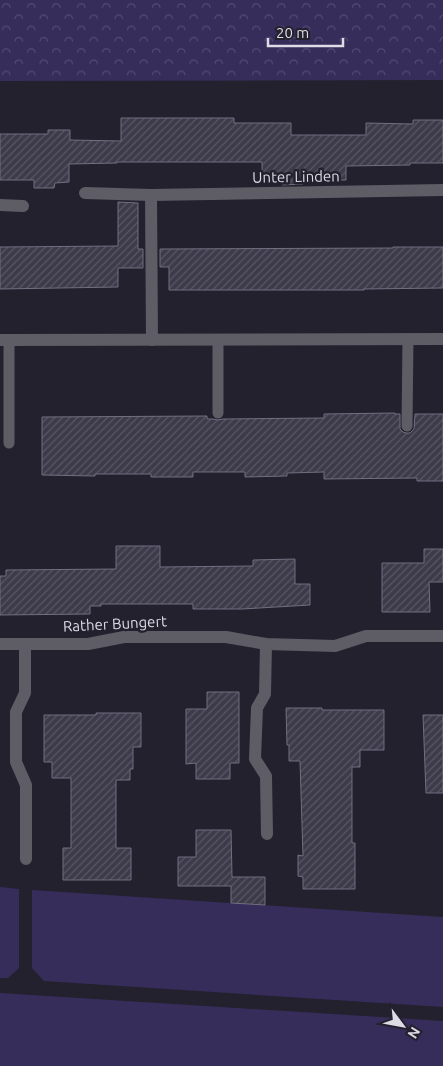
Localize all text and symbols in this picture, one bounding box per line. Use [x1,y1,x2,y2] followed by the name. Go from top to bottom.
[268,15,343,47] scale bar
[276,24,309,41] text: 20 m
[252,167,340,186] street label: Unter Linden
[63,612,167,635] street label: Rather Bungert
[378,1001,428,1051] north arrow
[404,1024,424,1042] text: N

